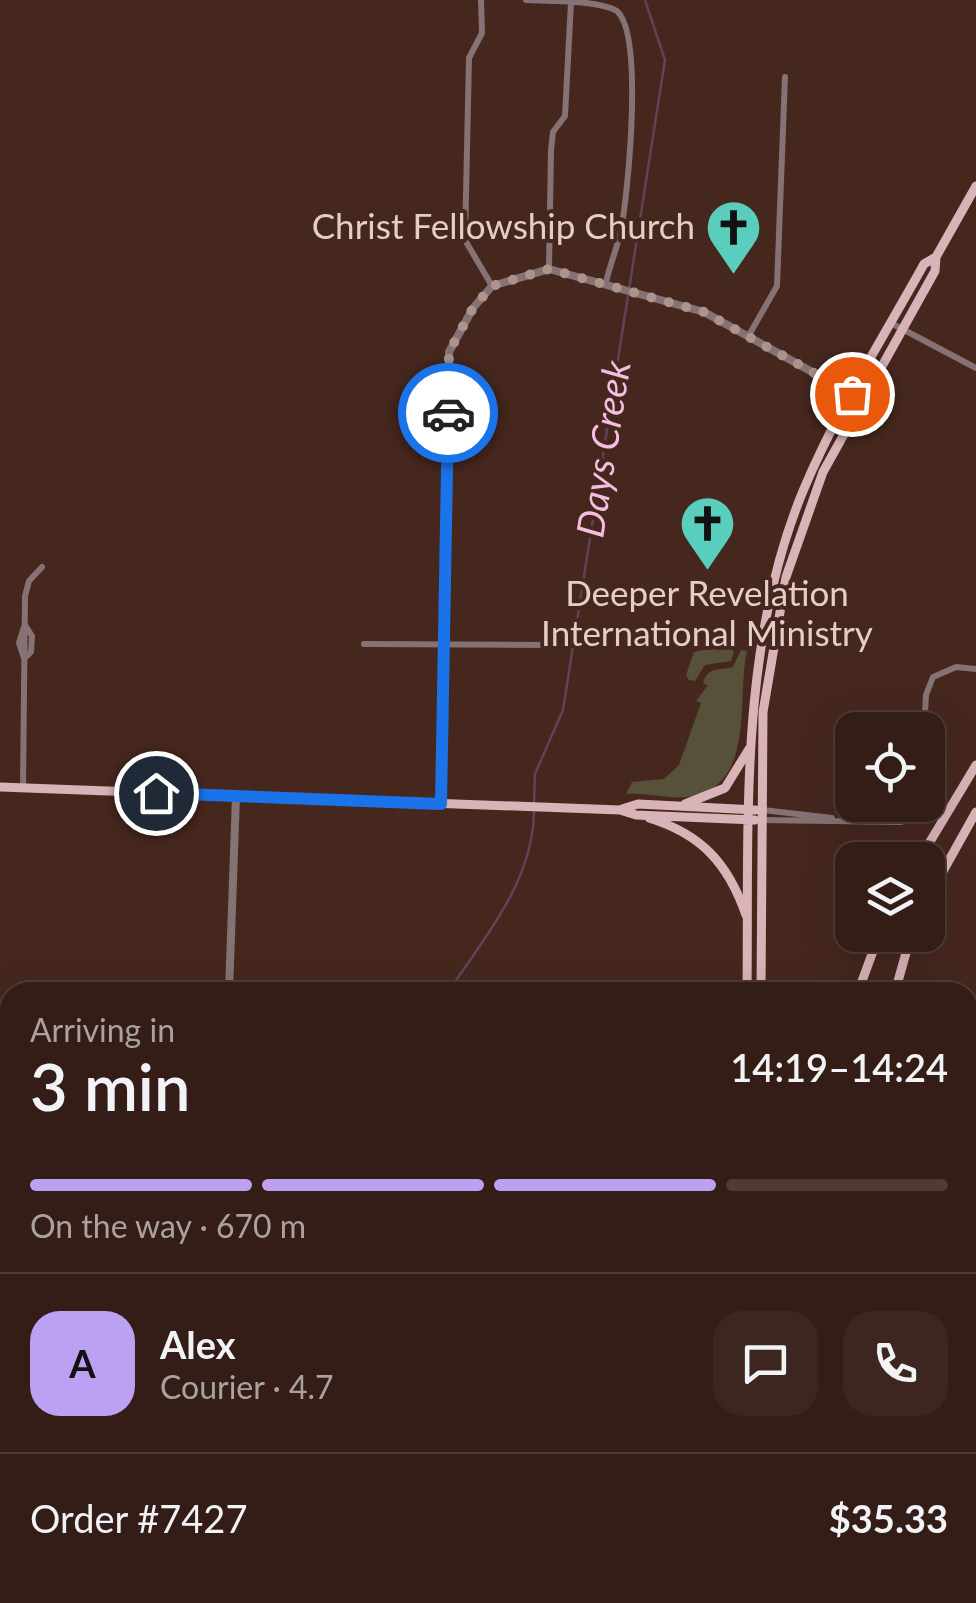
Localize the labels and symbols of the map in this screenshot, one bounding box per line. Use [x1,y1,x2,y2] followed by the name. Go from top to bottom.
[704,197,764,276] church icon: Christ Fellowship Church
[312,204,695,246] place label: Christ Fellowship Church
[810,352,895,437] pin
[565,356,639,540] water label: Days Creek
[398,363,498,463] courier
[677,493,737,572] church icon: Deeper Revelation International Ministry
[541,571,873,653] place label: Deeper Revelation International Ministry
[114,751,199,836] pin

